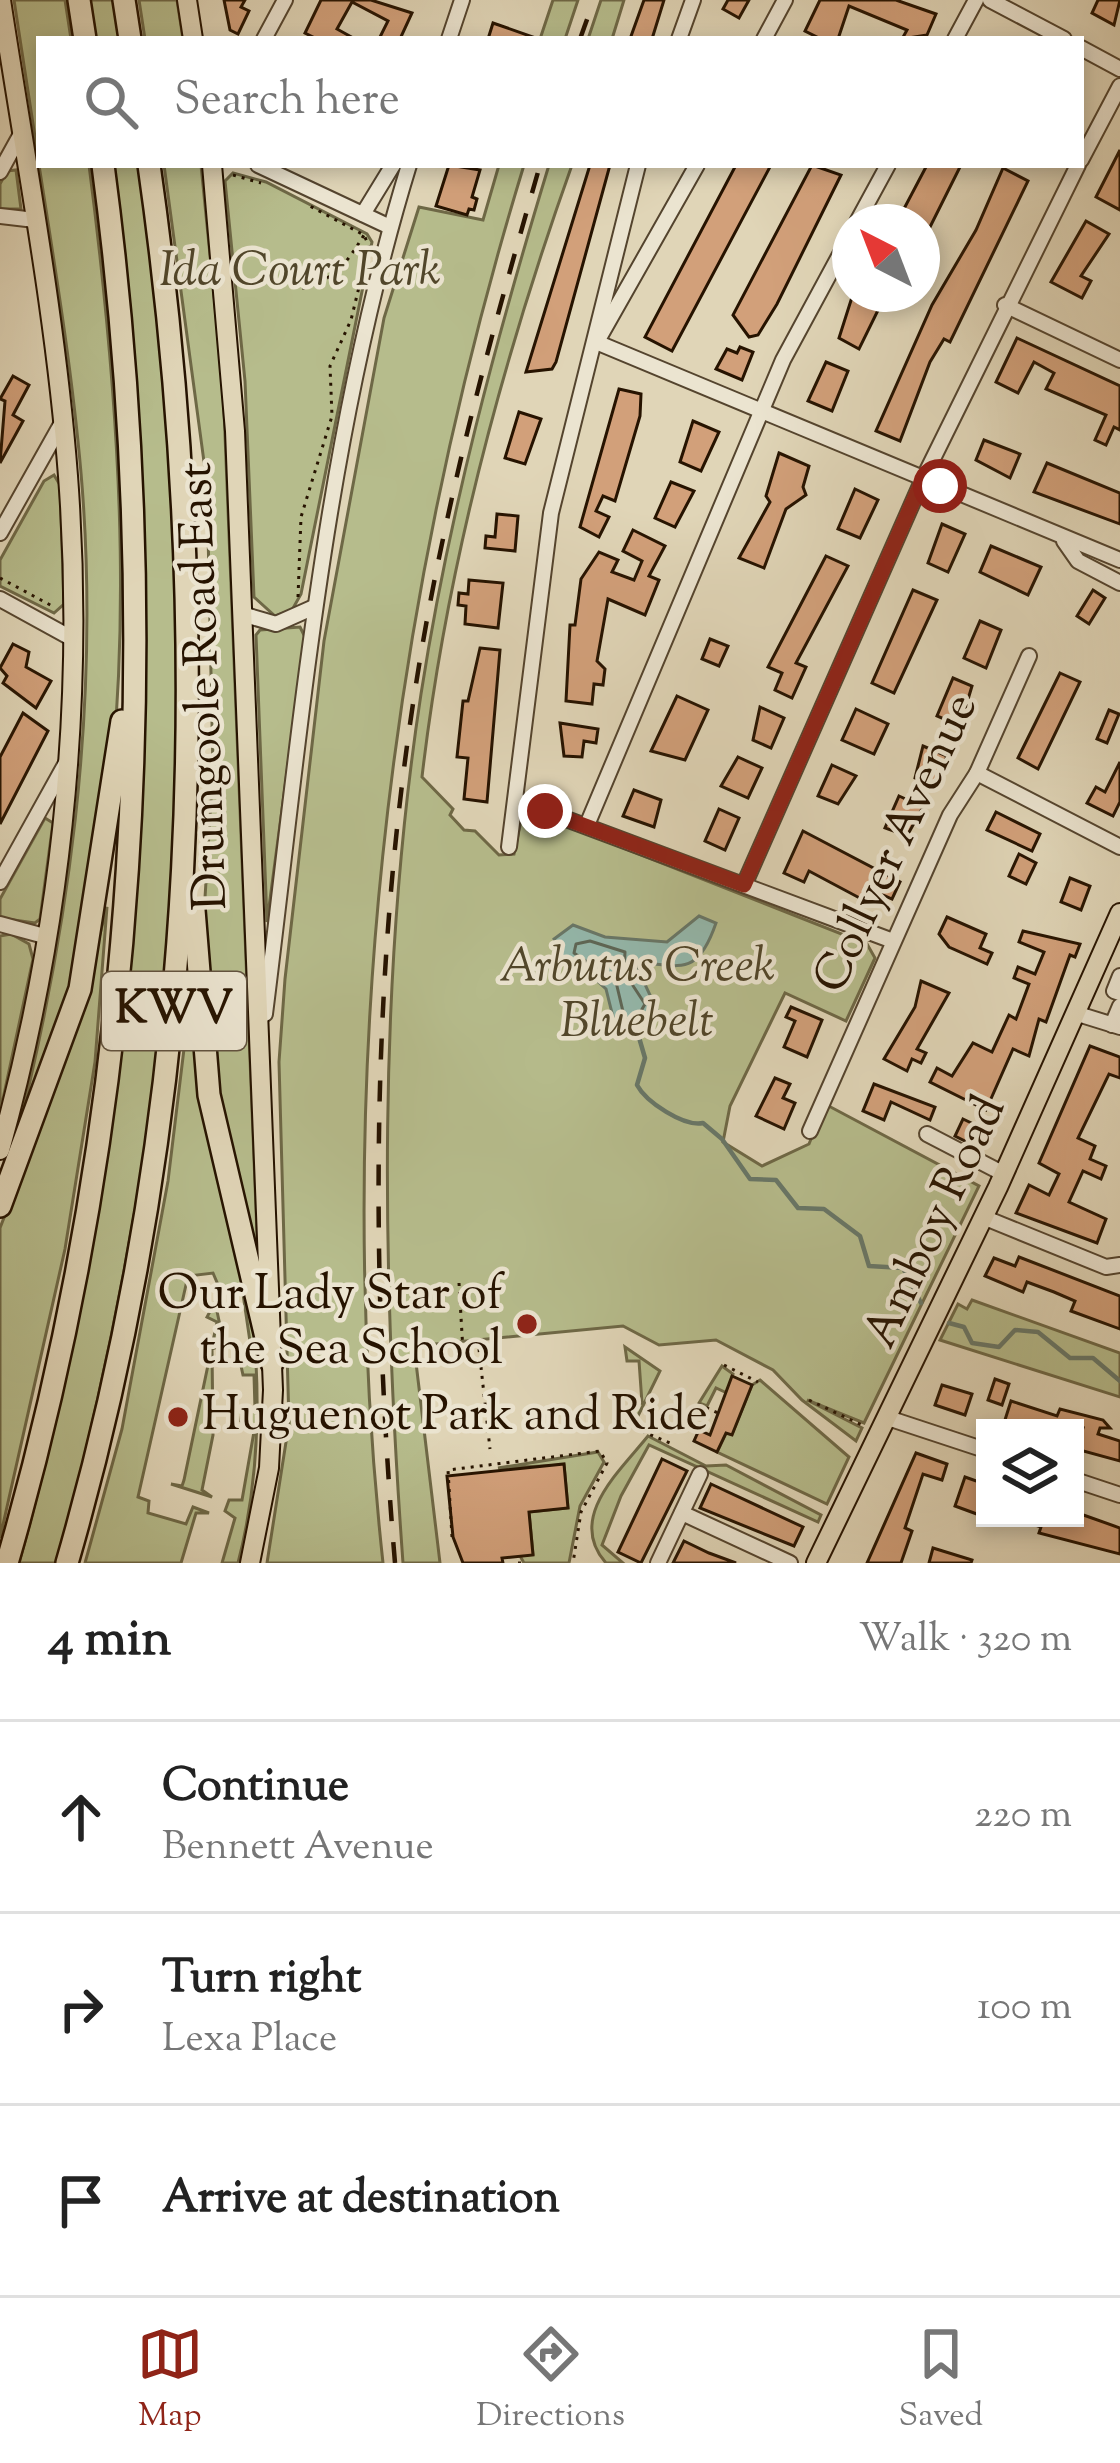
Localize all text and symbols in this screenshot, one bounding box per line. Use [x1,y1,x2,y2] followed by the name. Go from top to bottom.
[36,36,1084,168] search box
[78,69,144,135] icon: search
[174,70,400,135] text: Search here
[832,204,940,312] north arrow
[159,238,441,307] park label: Ida Court Park
[913,459,967,513] route start
[164,461,248,911] street label: Drumgoole Road East
[798,683,998,1005] street label: Collyer Avenue
[518,784,572,838] route end
[499,934,775,1058] park label: Arbutus Creek Bluebelt
[102,972,246,1050] road number: KWV
[848,1085,1026,1361] street label: Amboy Road
[157,1262,505,1386] place label: Our Lady Star of the Sea School
[514,1311,540,1337] marker: Our Lady Star of the Sea School
[202,1383,708,1452] place label: Huguenot Park and Ride
[165,1404,191,1430] marker: Huguenot Park and Ride
[976,1419,1084,1527] map controls
[976,1419,1084,1527] button: layers
[48,1605,171,1678] text: 4 min
[859,1613,1072,1669] text: Walk · 320 m
[162,1756,349,1821] text: Continue
[48,1784,114,1850] icon: ahead
[974,1789,1072,1845] text: 220 m
[162,1821,434,1877] text: Bennett Avenue
[162,1948,361,2013] text: Turn right
[48,1976,114,2042] icon: right
[977,1981,1072,2037] text: 100 m
[162,2013,337,2069] text: Lexa Place
[48,2168,114,2234] icon: arrive
[162,2168,560,2233] text: Arrive at destination
[137,2321,203,2441] tab: Map
[476,2321,625,2441] tab: Directions
[899,2321,983,2441] tab: Saved

